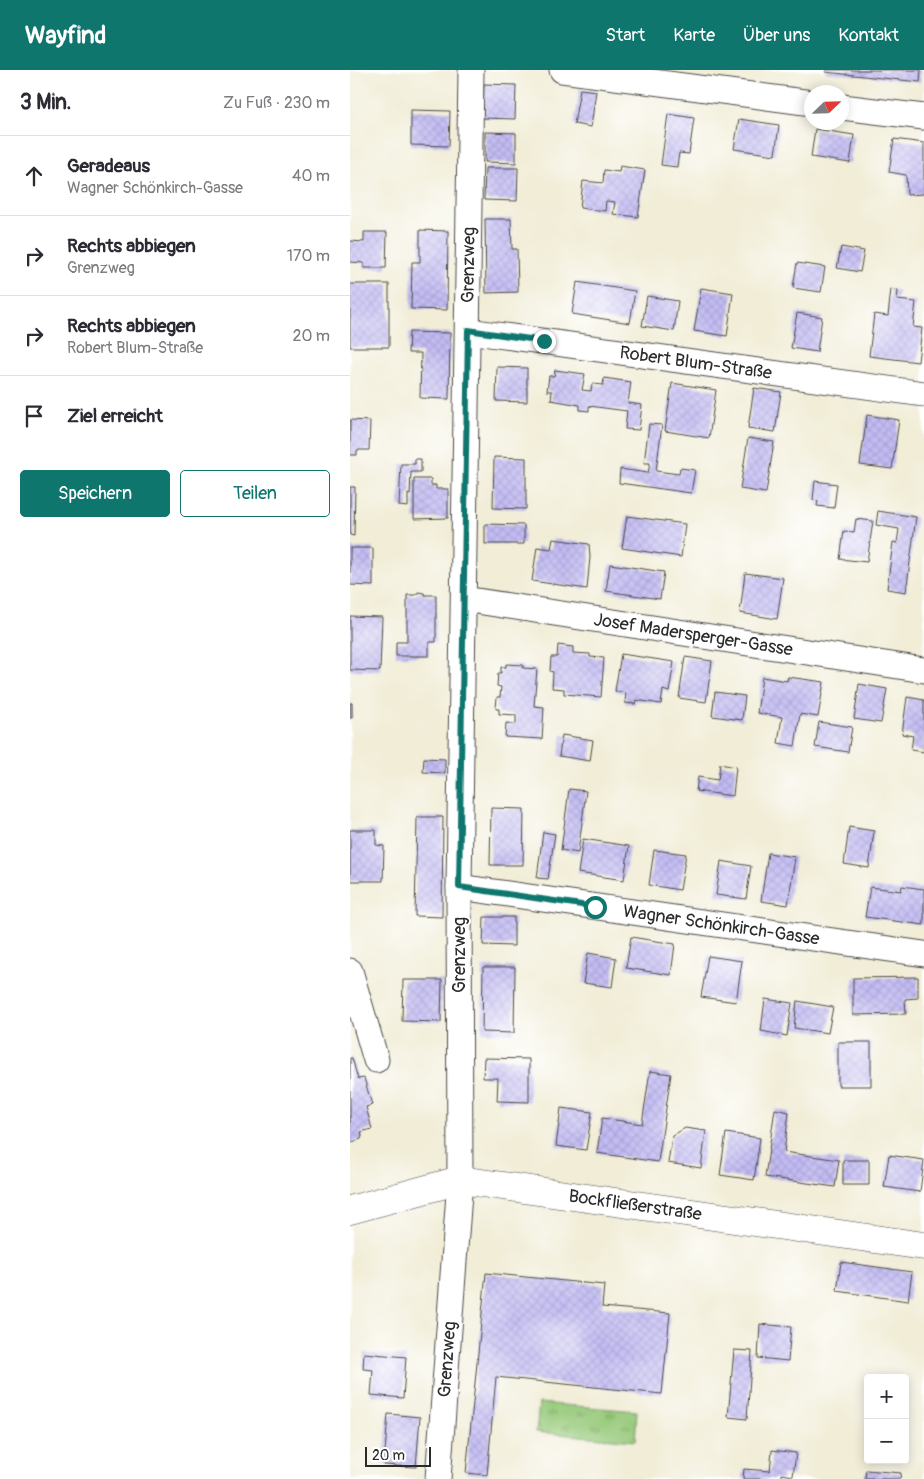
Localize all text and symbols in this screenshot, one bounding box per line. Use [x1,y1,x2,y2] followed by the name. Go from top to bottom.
[25,21,106,50] text: Wayfind
[605,24,645,47] text: Start
[673,24,715,47] text: Karte
[743,24,810,47] text: Über uns
[838,24,899,47] text: Kontakt
[804,85,849,130] north arrow
[20,89,71,116] text: 3 Min.
[223,93,330,113] text: Zu Fuß · 230 m
[67,154,150,178] text: Geradeaus
[20,162,48,190] icon: ahead
[292,166,330,186] text: 40 m
[67,178,243,198] text: Wagner Schönkirch-Gasse
[457,227,481,303] street label: Grenzweg
[67,234,196,258] text: Rechts abbiegen
[20,242,48,270] icon: right
[287,246,330,266] text: 170 m
[67,258,135,278] text: Grenzweg
[67,314,196,338] text: Rechts abbiegen
[20,322,48,350] icon: right
[292,326,330,346] text: 20 m
[533,330,556,353] route end
[67,338,203,358] text: Robert Blum-Straße
[618,341,773,385] street label: Robert Blum-Straße
[20,402,48,430] icon: arrive
[67,404,163,428] text: Ziel erreicht
[20,470,170,517] button: Speichern
[180,470,330,517] button: Teilen
[592,608,795,662] street label: Josef Madersperger-Gasse
[584,896,607,919] route start
[622,900,821,951] street label: Wagner Schönkirch-Gasse
[448,917,471,993] street label: Grenzweg
[567,1185,703,1226] street label: Bockfließerstraße
[433,1321,462,1398] street label: Grenzweg
[864,1374,909,1464] map controls
[864,1374,909,1419] button: +
[864,1419,909,1464] button: −
[365,1444,431,1467] scale bar
[372,1447,405,1464] text: 20 m

